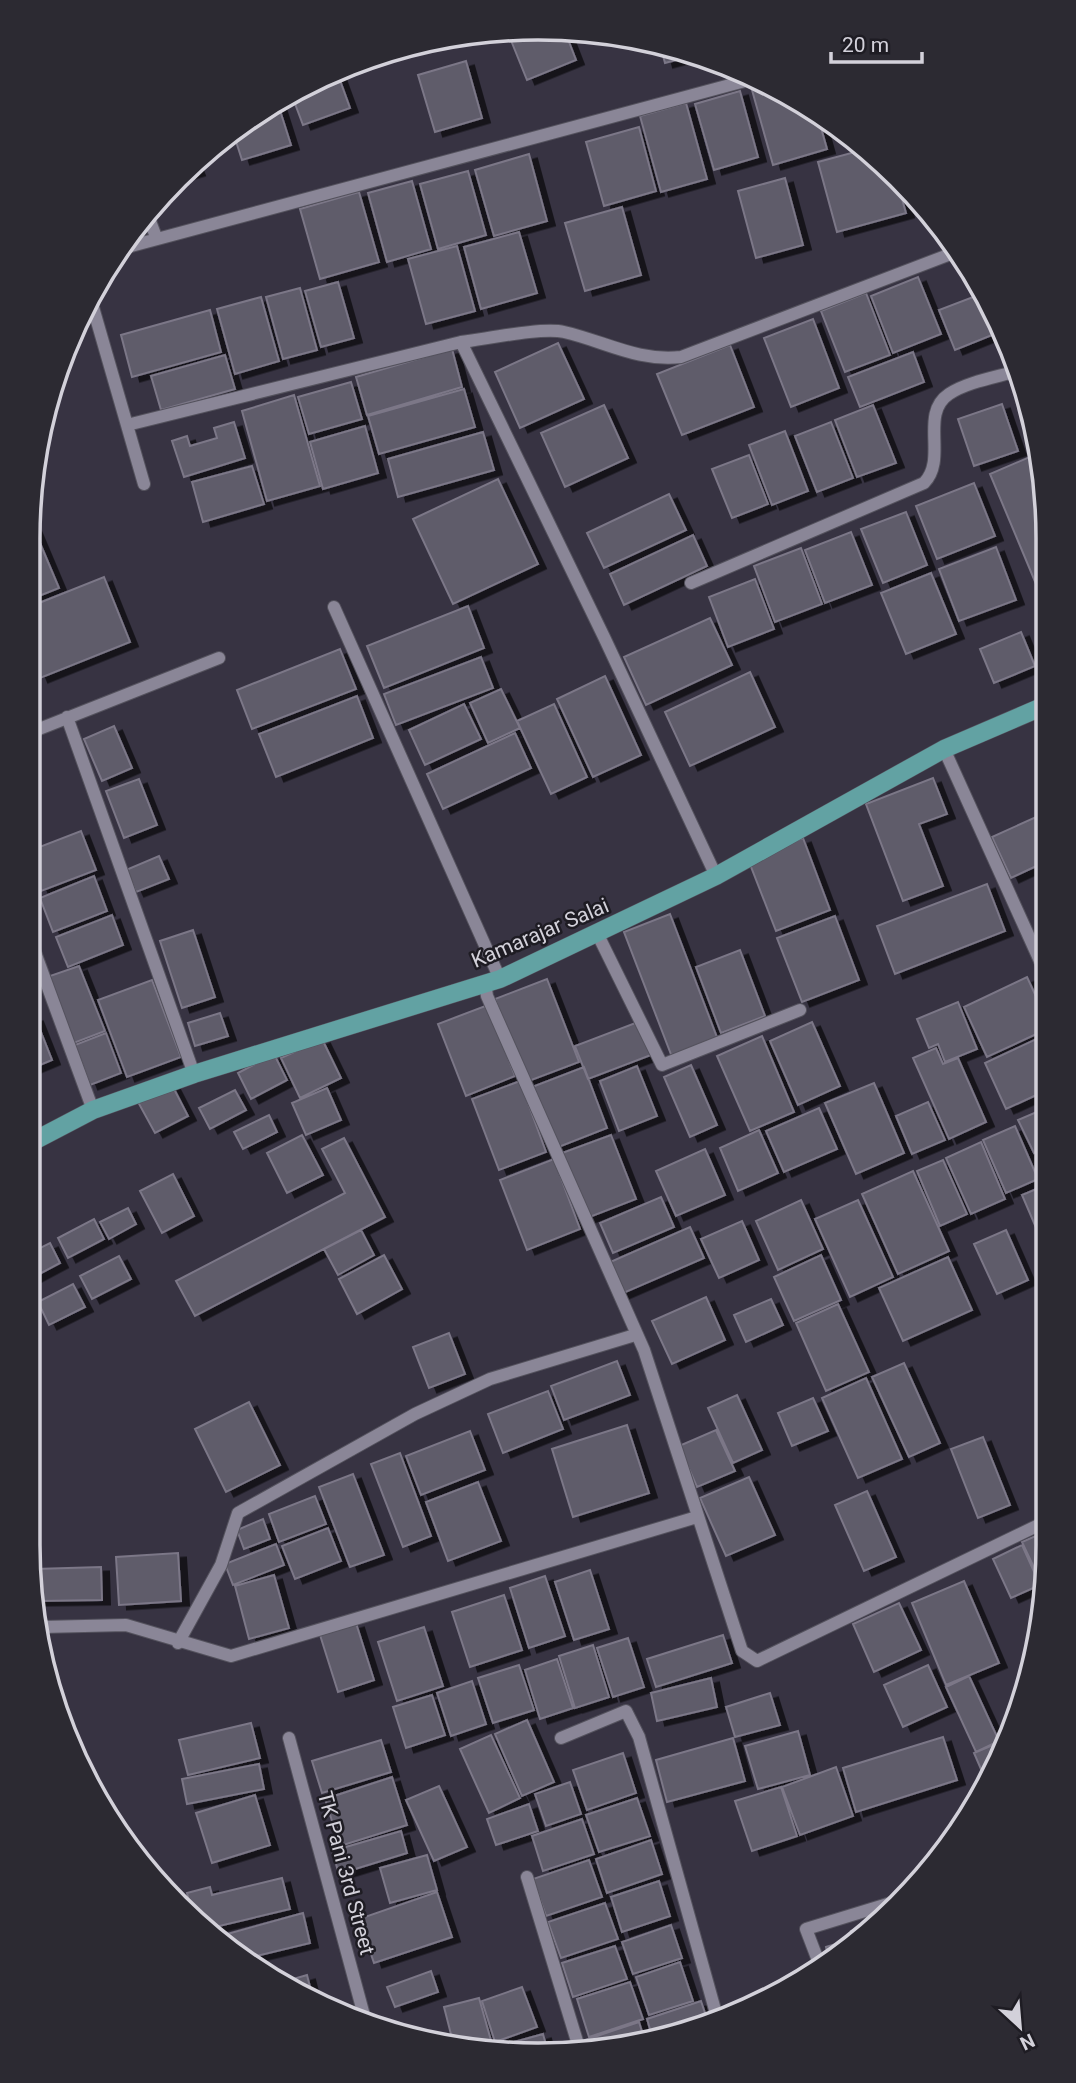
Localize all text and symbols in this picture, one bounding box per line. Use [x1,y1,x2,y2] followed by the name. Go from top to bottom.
[831,21,922,65] scale bar
[842,33,889,57] text: 20 m
[468,893,612,973] street label: Kamarajar Salai
[313,1788,379,1958] street label: TK Pani 3rd Street
[985,1992,1055,2062] north arrow
[1016,2029,1038,2055] text: N

